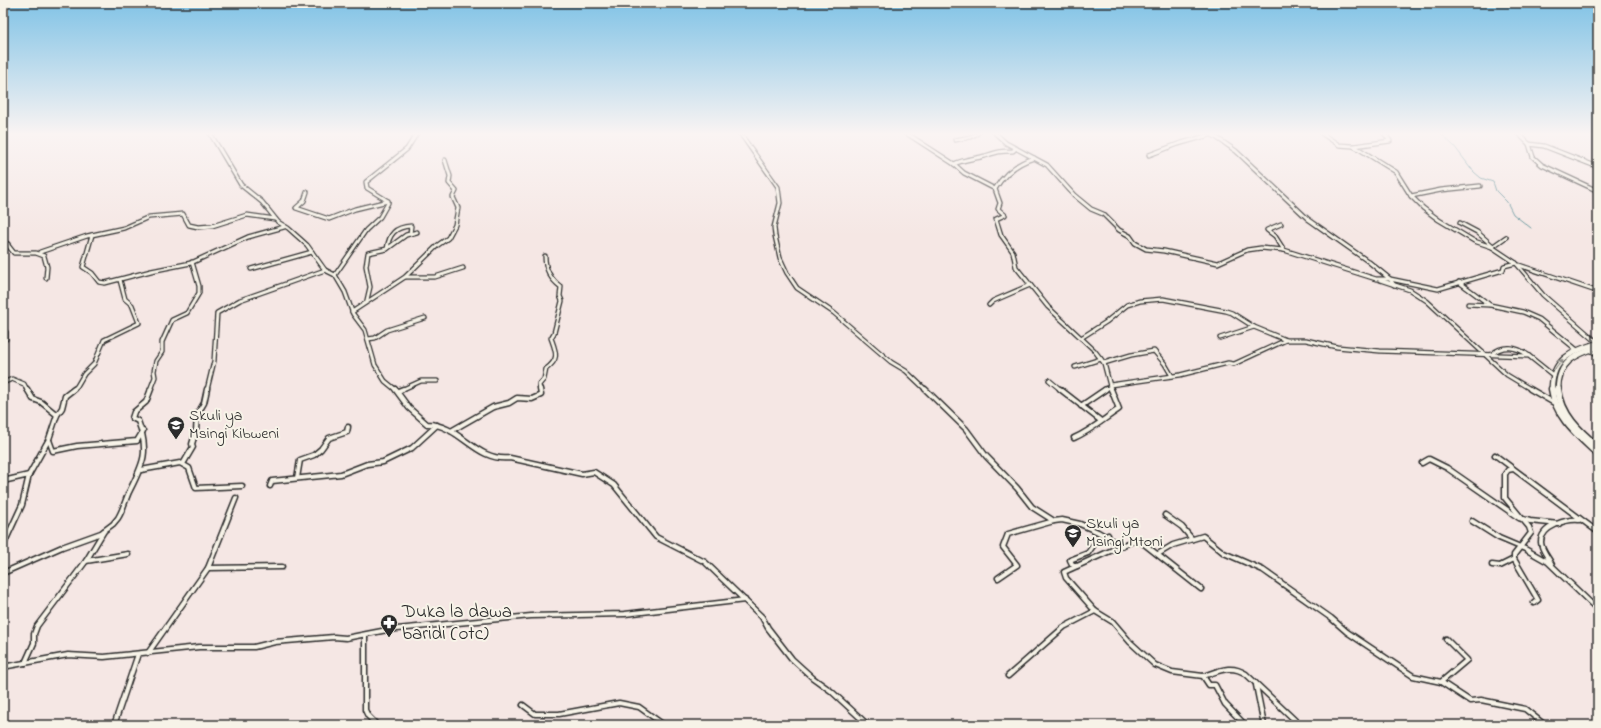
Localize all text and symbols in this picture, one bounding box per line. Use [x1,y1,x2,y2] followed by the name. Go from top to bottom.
[1555,358,1564,369] one-way arrow
[189,404,279,446] place label: Skuli ya Msingi Kibweni
[166,415,186,440] school or university icon: Skuli ya Msingi Kibweni
[1086,512,1163,554] place label: Skuli ya Msingi Mtoni
[1063,523,1083,548] school or university icon: Skuli ya Msingi Mtoni
[401,599,512,648] place label: Duka la dawa baridi (otc)
[379,613,399,638] pharmacy icon: Duka la dawa baridi (otc)

